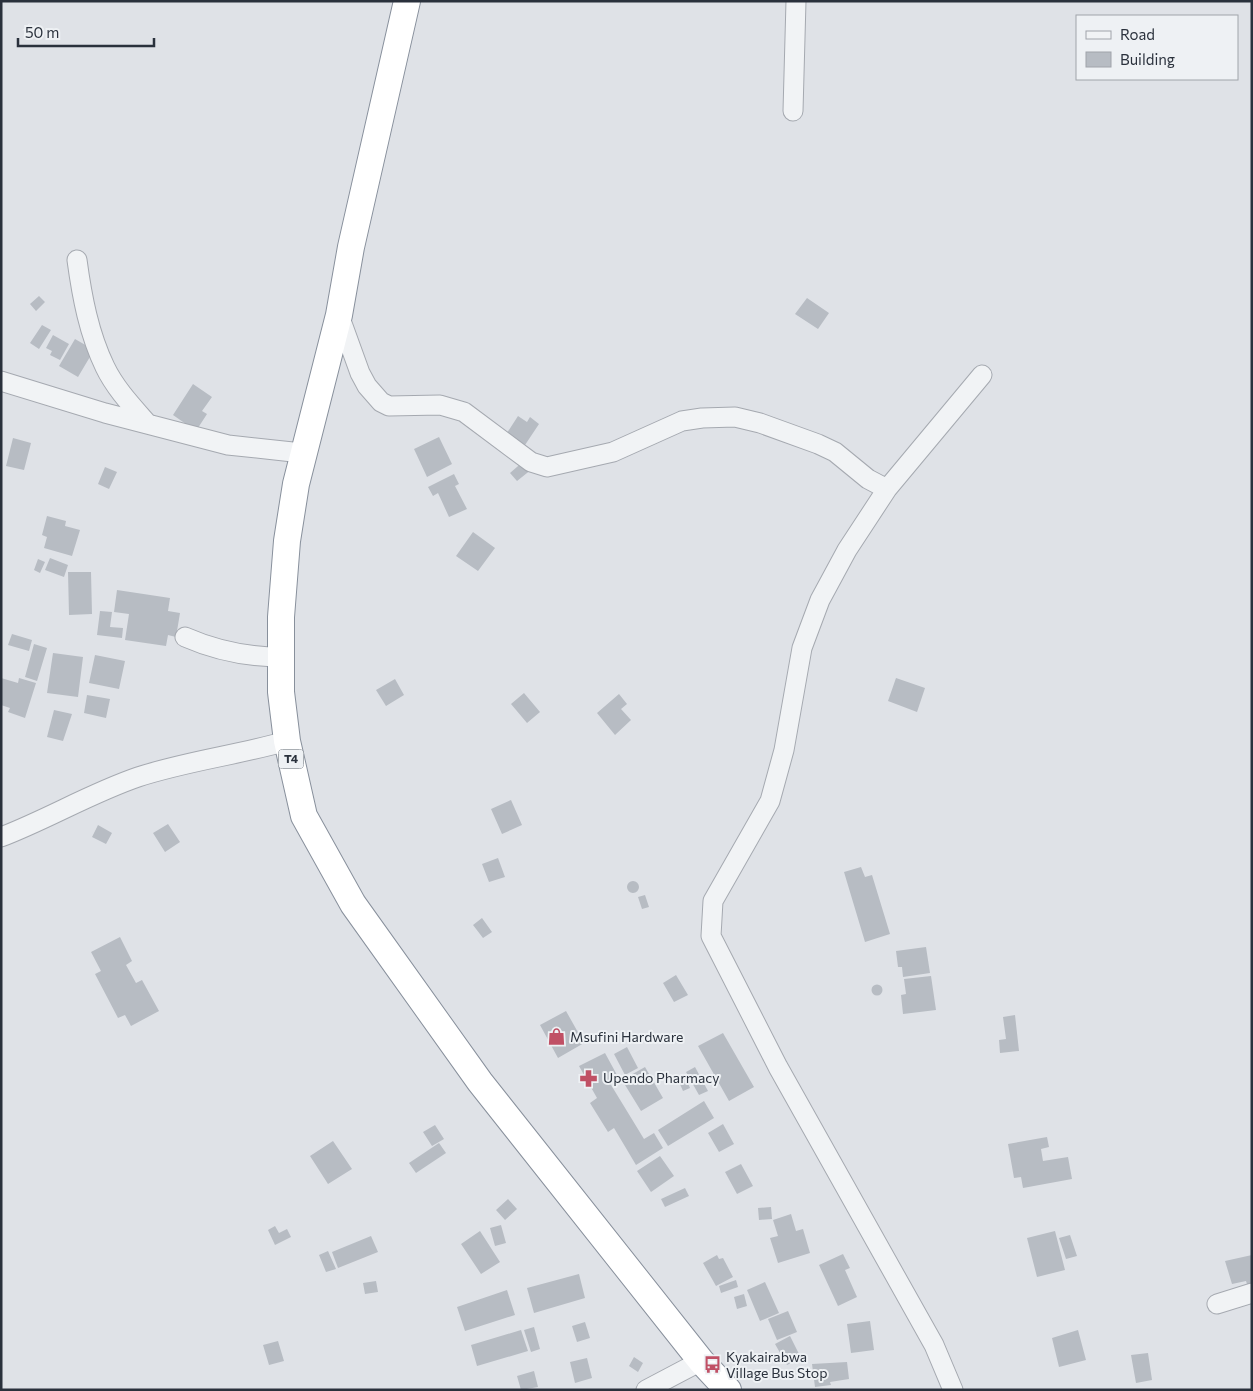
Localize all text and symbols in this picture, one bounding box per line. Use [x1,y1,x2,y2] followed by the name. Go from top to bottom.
[18,15,154,47] scale bar
[1076,15,1238,80] legend
[25,23,59,41] text: 50 m
[1120,25,1155,43] text: Road
[1120,50,1175,68] text: Building
[278,750,304,769] road number: T4
[546,1027,566,1047] shop icon: Msufini Hardware
[570,1028,683,1045] place label: Msufini Hardware
[579,1068,599,1088] pharmacy icon: Upendo Pharmacy
[603,1069,719,1086] place label: Upendo Pharmacy
[726,1348,827,1381] place label: Kyakairabwa Village Bus Stop
[702,1355,722,1375] bus stop icon: Kyakairabwa Village Bus Stop

